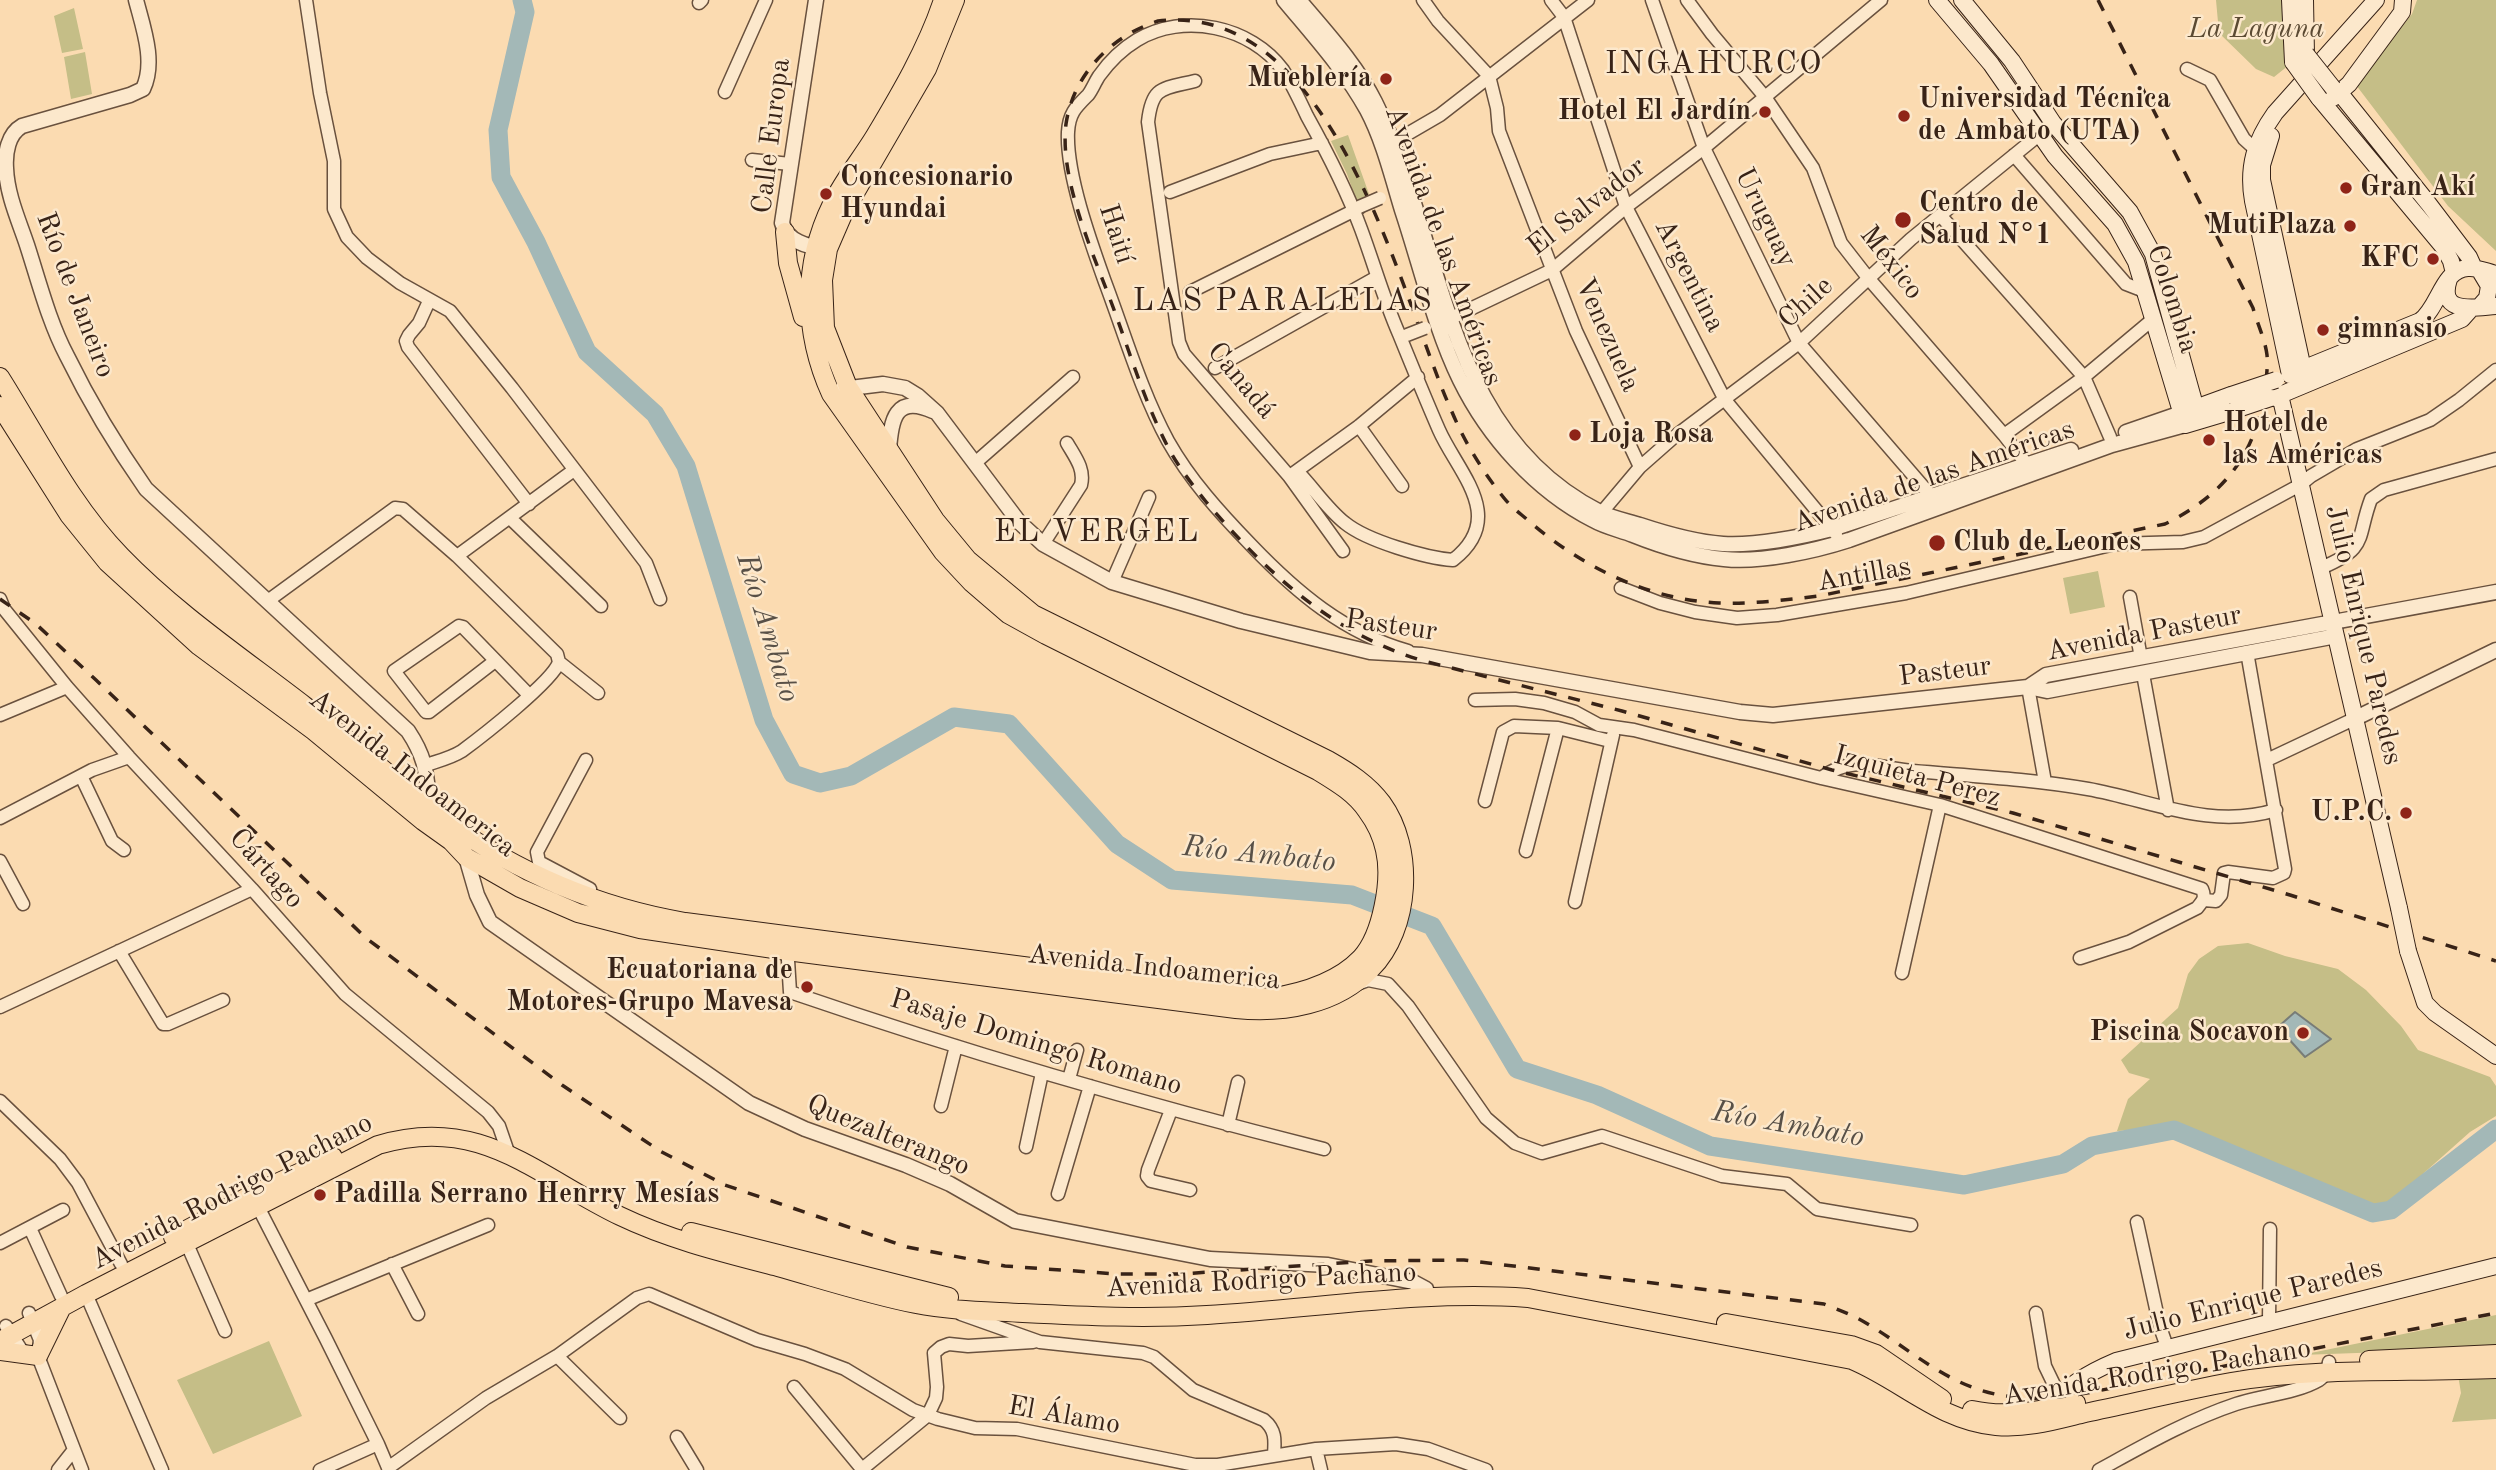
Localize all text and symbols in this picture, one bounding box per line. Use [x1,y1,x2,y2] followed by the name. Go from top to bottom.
[2188,13,2324,47] park label: La Laguna
[1606,46,1822,84] district label: INGAHURCO
[746,56,798,216] street label: Calle Europa
[1247,62,1372,96] place label: Mueblería
[1378,71,1394,87] marker: Mueblería
[1918,83,2171,149] place label: Universidad Técnica de Ambato (UTA)
[1558,95,1751,129] place label: Hotel El Jardín
[1377,101,1509,391] street label: Avenida de las Américas
[1757,104,1773,120] marker: Hotel El Jardín
[1896,108,1912,124] marker: Universidad Técnica de Ambato (UTA)
[1521,150,1653,264] street label: El Salvador
[840,161,1013,227] place label: Concesionario Hyundai
[1727,163,1803,273] street label: Uruguay
[2360,171,2475,205] place label: Gran Akí
[2338,180,2354,196] marker: Gran Akí
[818,186,834,202] marker: Concesionario Hyundai
[1919,187,2051,253] place label: Centro de Salud N°1
[1091,200,1141,268] street label: Haití
[28,208,122,382] street label: Río de Janeiro
[2208,209,2336,243] place label: MutiPlaza
[1893,210,1913,230] marker: Centro de Salud N°1
[1646,214,1732,338] street label: Argentina
[2342,218,2358,234] marker: MutiPlaza
[1852,219,1930,307] street label: México
[2139,241,2205,357] street label: Colombia
[2360,242,2419,276] place label: KFC
[2425,251,2441,267] marker: KFC
[1772,270,1840,336] street label: Chile
[1567,273,1647,397] street label: Venezuela
[1134,283,1432,321] district label: LAS PARALELAS
[2337,313,2447,347] place label: gimnasio
[2315,322,2331,338] marker: gimnasio
[1199,336,1283,426] street label: Canadá
[2223,407,2382,473] place label: Hotel de las Américas
[1789,413,2079,541] street label: Avenida de las Américas
[1589,418,1714,452] place label: Loja Rosa
[1567,427,1583,443] marker: Loja Rosa
[2201,432,2217,448] marker: Hotel de las Américas
[2317,502,2409,768] street label: Julio Enrique Paredes
[995,514,1199,552] district label: EL VERGEL
[1953,526,2141,560] place label: Club de Leones
[1927,533,1947,553] marker: Club de Leones
[727,549,807,707] water label: Río Ambato
[1814,550,1914,600] street label: Antillas
[2044,599,2244,669] street label: Avenida Pasteur
[1343,603,1439,649] street label: Pasteur
[1897,650,1993,694] street label: Pasteur
[302,683,522,865] street label: Avenida Indoamerica
[1830,739,2004,815] street label: Izquieta Perez
[2311,796,2392,830] place label: U.P.C.
[2398,805,2414,821] marker: U.P.C.
[221,822,311,916] street label: Cártago
[1181,829,1337,881] water label: Río Ambato
[1026,938,1282,998] street label: Avenida Indoamerica
[506,954,793,1020] place label: Ecuatoriana de Motores-Grupo Mavesa
[799,979,815,995] marker: Ecuatoriana de Motores-Grupo Mavesa
[886,983,1186,1103] street label: Pasaje Domingo Romano
[2090,1016,2289,1050] place label: Piscina Socavon
[2295,1025,2311,1041] marker: Piscina Socavon
[801,1088,975,1184] street label: Quezalterango
[1709,1094,1867,1156] water label: Río Ambato
[86,1106,378,1278] street label: Avenida Rodrigo Pachano
[334,1178,719,1212] place label: Padilla Serrano Henrry Mesías
[312,1187,328,1203] marker: Padilla Serrano Henrry Mesías
[2120,1252,2386,1348] street label: Julio Enrique Paredes
[1105,1256,1417,1306] street label: Avenida Rodrigo Pachano
[2001,1332,2313,1414] street label: Avenida Rodrigo Pachano
[1005,1390,1123,1442] street label: El Álamo

